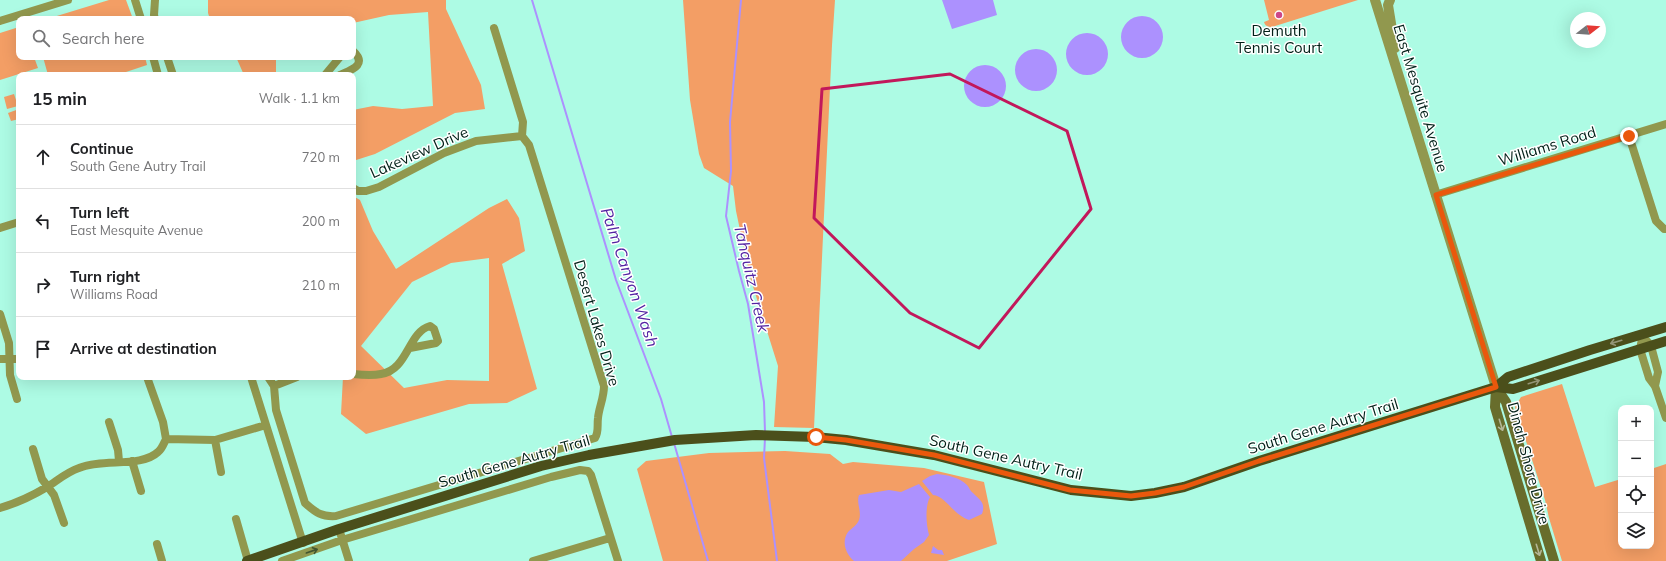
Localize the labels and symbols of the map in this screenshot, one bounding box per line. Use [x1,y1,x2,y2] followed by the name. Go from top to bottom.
[1274,10,1284,20] marker: Demuth Tennis Court
[1570,12,1606,48] north arrow
[1236,21,1322,57] place label: Demuth Tennis Court
[1389,22,1453,174] street label: East Mesquite Avenue
[367,122,471,182] street label: Lakeview Drive
[1496,122,1598,170] street label: Williams Road
[1620,127,1638,145] route end
[597,205,663,349] water label: Palm Canyon Wash
[730,222,774,335] water label: Tahquitz Creek
[570,258,624,388] street label: Desert Lakes Drive
[1610,339,1623,346] one-way arrow
[1527,378,1540,385] one-way arrow
[1245,394,1401,458] street label: South Gene Autry Trail
[1504,400,1554,526] street label: Dinah Shore Drive
[1498,419,1505,432] one-way arrow
[807,428,825,446] route start
[436,430,592,492] street label: South Gene Autry Trail
[928,430,1084,484] street label: South Gene Autry Trail
[1535,543,1542,556] one-way arrow
[306,546,318,554] one-way arrow

